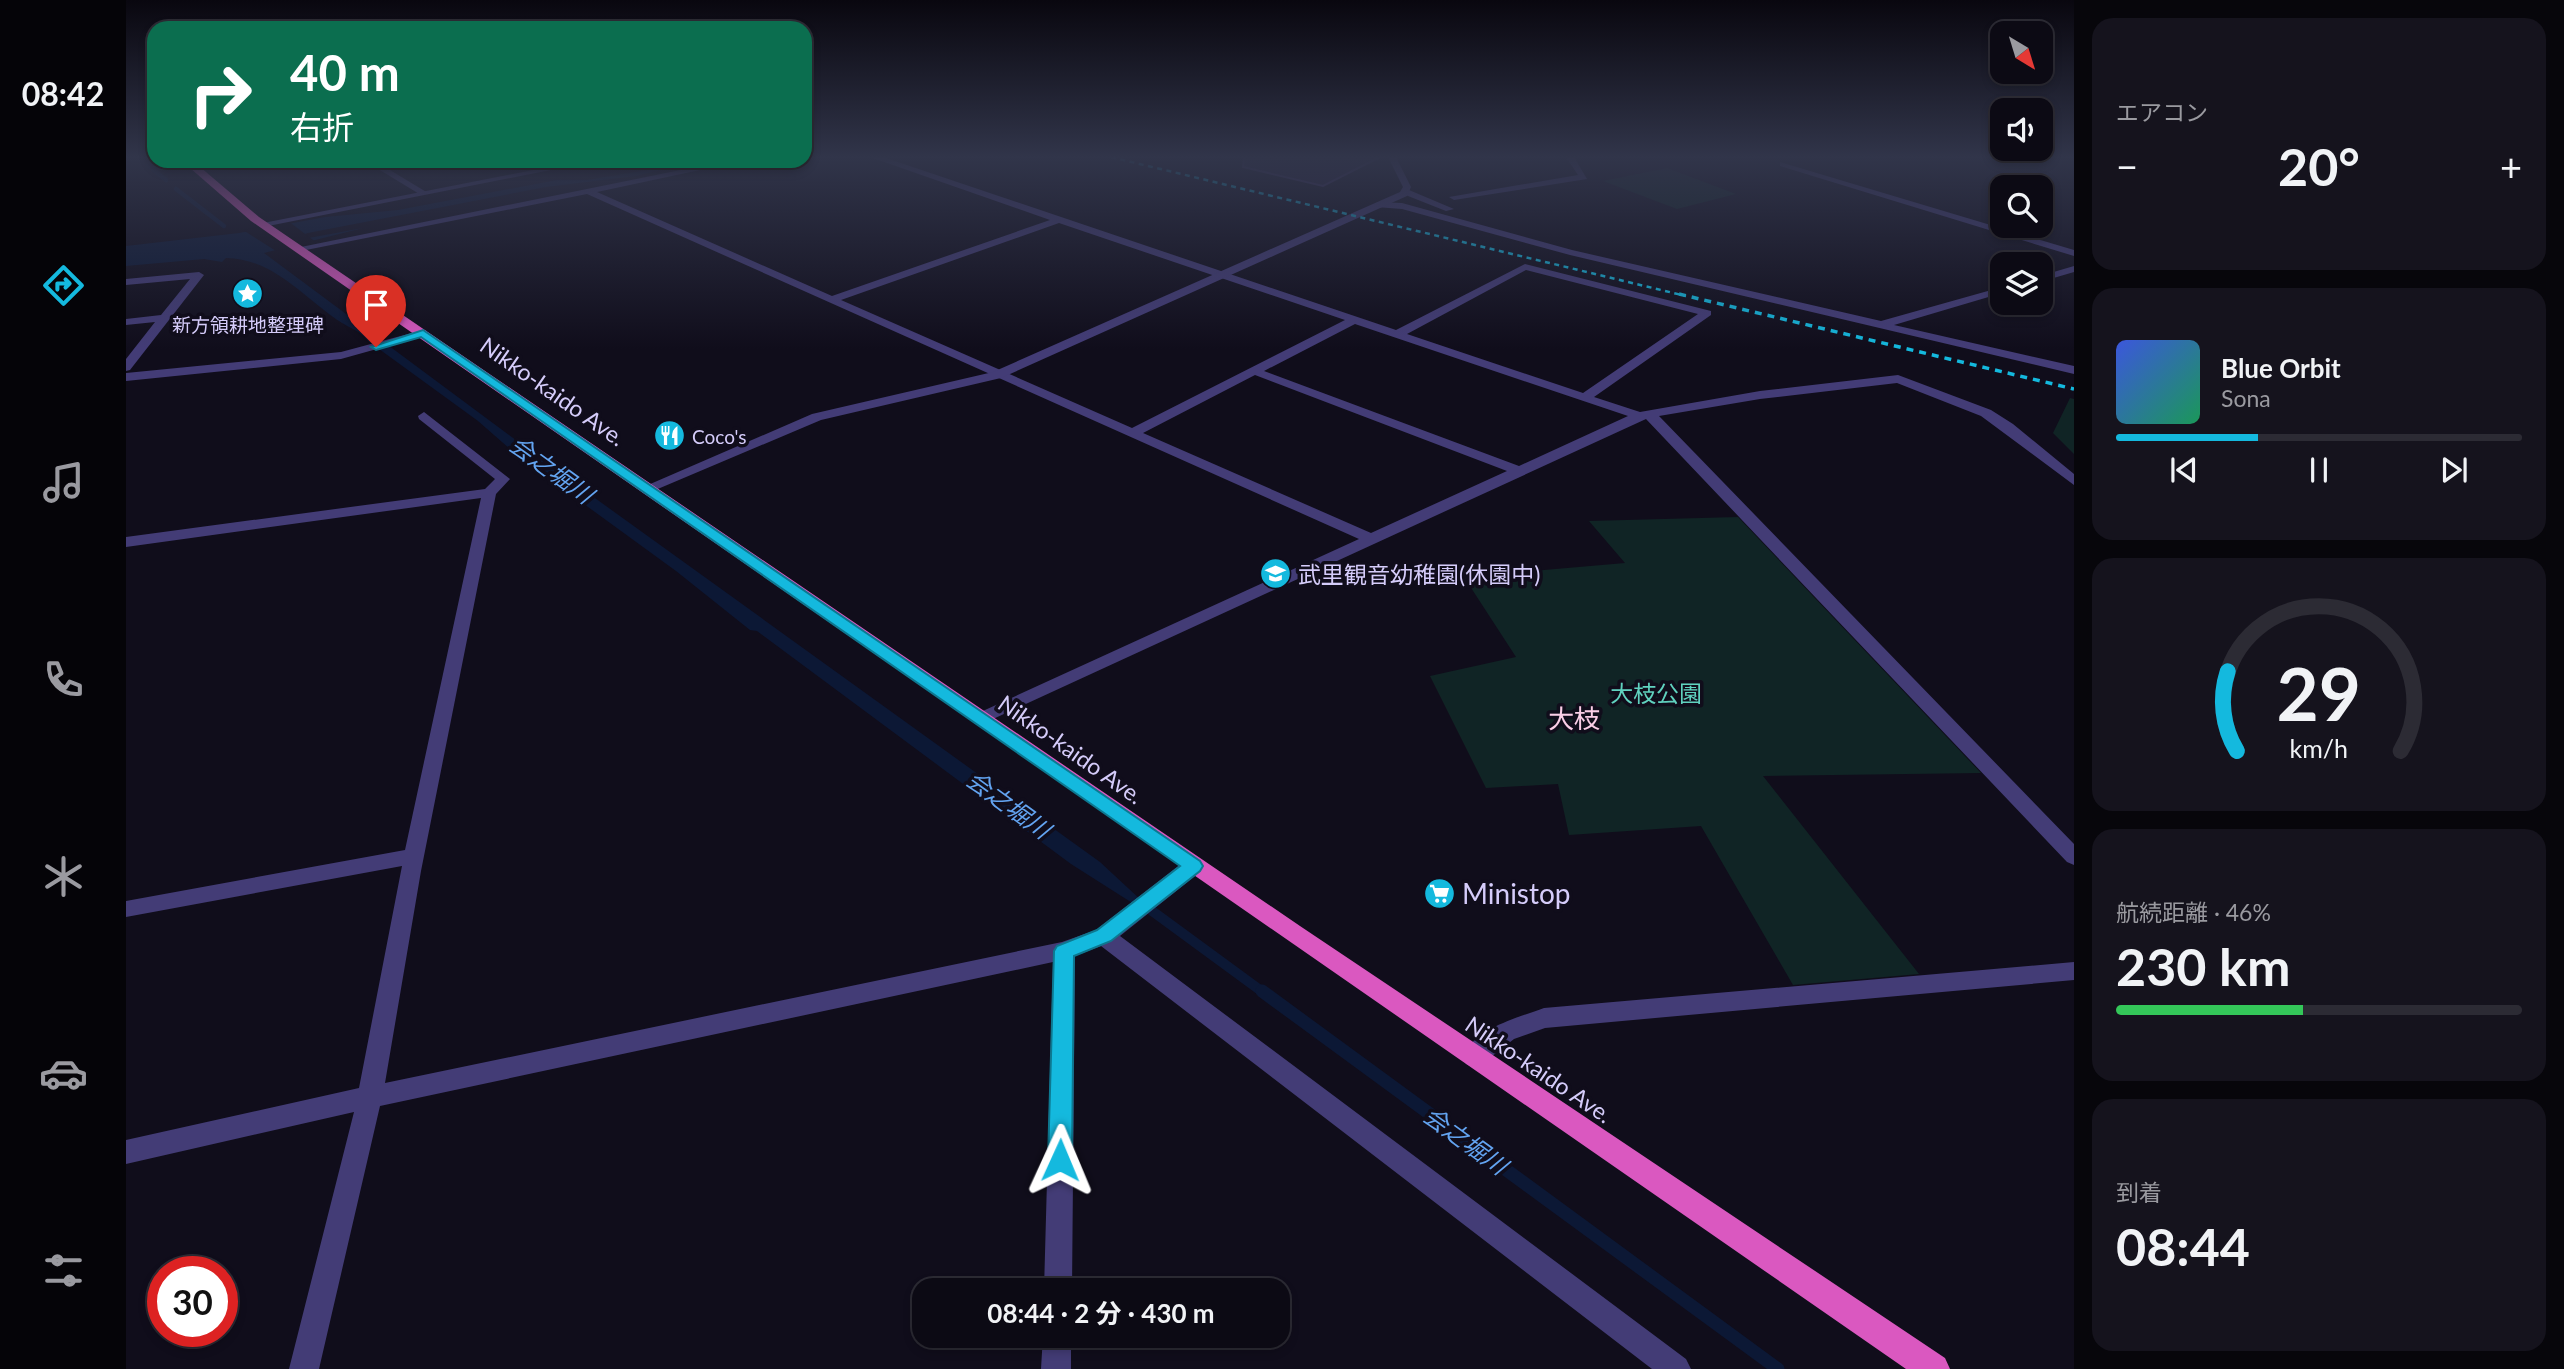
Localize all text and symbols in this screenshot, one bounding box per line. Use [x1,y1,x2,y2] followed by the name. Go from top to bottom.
[1990,21,2053,84] north arrow
[1990,21,2053,315] map controls
[290,43,400,101] text: 40 m
[175,49,266,140] icon: right
[22,74,104,113] text: 08:42
[1990,98,2053,161] button: sound
[2116,98,2208,126] text: エアコン
[290,107,354,146] text: 右折
[2278,135,2360,197] text: 20°
[2116,143,2138,189] text: −
[2500,143,2522,189] text: +
[1990,175,2053,238] button: search
[1990,252,2053,315] button: layers
[39,261,88,310] icon: directions
[346,275,406,347] pin
[231,276,265,310] place icon: 新方領耕地整理碑
[357,286,395,324] icon: arrive
[172,313,324,336] place label: 新方領耕地整理碑
[475,331,631,451] street label: Nikko-kaido Ave.
[2221,352,2341,384] text: Blue Orbit
[2221,384,2271,412] text: Sona
[652,419,686,453] restaurant icon: Coco's
[692,425,747,448] place label: Coco's
[505,429,602,511] water label: 会之堀川
[2165,451,2203,489] icon: previous
[2300,451,2338,489] icon: pause
[2435,451,2473,489] icon: next
[39,458,88,507] icon: music
[1258,557,1292,591] school or university icon: 武里観音幼稚園(休園中)
[1298,560,1540,588] place label: 武里観音幼稚園(休園中)
[2277,649,2361,737] text: 29
[39,655,88,704] icon: phone
[1610,679,1702,707] park label: 大枝公園
[993,689,1149,809] street label: Nikko-kaido Ave.
[1548,702,1600,734] district label: 大枝
[2290,732,2348,762] text: km/h
[962,764,1059,846] water label: 会之堀川
[39,852,88,901] icon: climate
[1422,876,1456,910] supermarket icon: Ministop
[1462,876,1571,910] place label: Ministop
[2116,898,2271,926] text: 航続距離 · 46%
[2116,935,2290,997] text: 230 km
[1460,1010,1618,1128] street label: Nikko-kaido Ave.
[39,1049,88,1098] icon: car
[1419,1100,1516,1182] water label: 会之堀川
[1023,1123,1097,1197] position arrow
[2116,1178,2162,1206] text: 到着
[2116,1215,2250,1277] text: 08:44
[39,1246,88,1295] icon: filters
[147,1256,238,1347] speed limit sign: 30
[987,1297,1215,1329] text: 08:44 · 2 分 · 430 m

